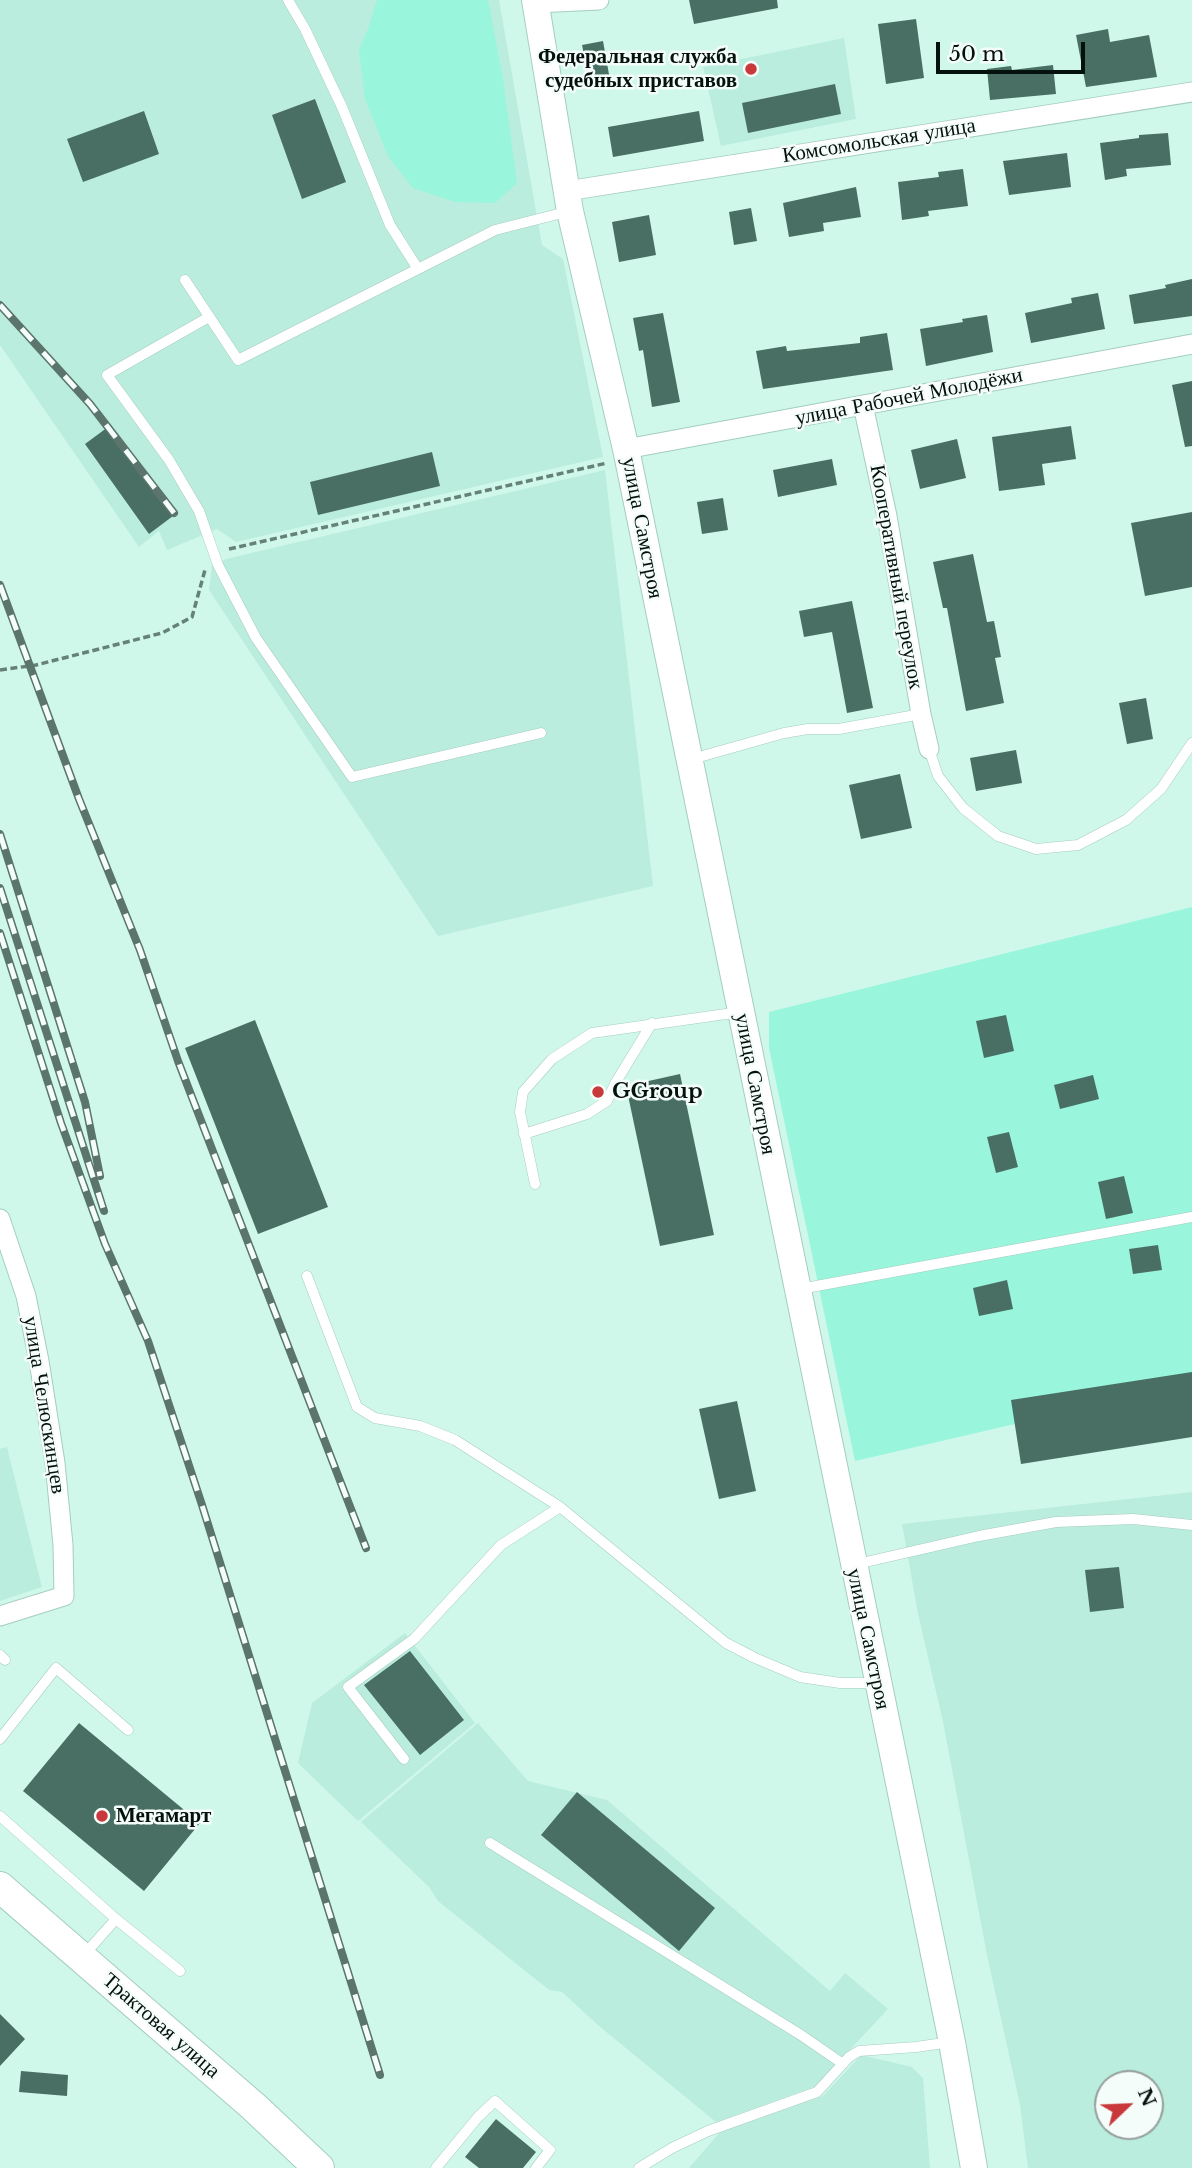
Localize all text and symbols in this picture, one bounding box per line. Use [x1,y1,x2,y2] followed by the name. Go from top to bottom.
[940,28,1089,72] scale bar
[949,41,1004,67] text: 50 m
[538,44,737,94] place label: Федеральная служба судебных приставов
[743,61,759,77] marker: Федеральная служба судебных приставов
[781,113,977,169] street label: Комсомольская улица
[793,363,1025,431] street label: улица Рабочей Молодёжи
[616,455,668,601] street label: улица Самстроя
[864,463,928,691] street label: Кооперативный переулок
[729,1011,781,1157] street label: улица Самстроя
[612,1079,703,1105] place label: GGroup
[590,1084,606,1100] marker: GGroup
[18,1314,70,1496] street label: улица Челюскинцев
[841,1566,895,1712] street label: улица Самстроя
[116,1803,211,1829] place label: Мегамарт
[94,1808,110,1824] marker: Мегамарт
[97,1968,225,2084] street label: Трактовая улица
[1094,2070,1164,2140] north arrow
[1133,2085,1161,2110] text: N

